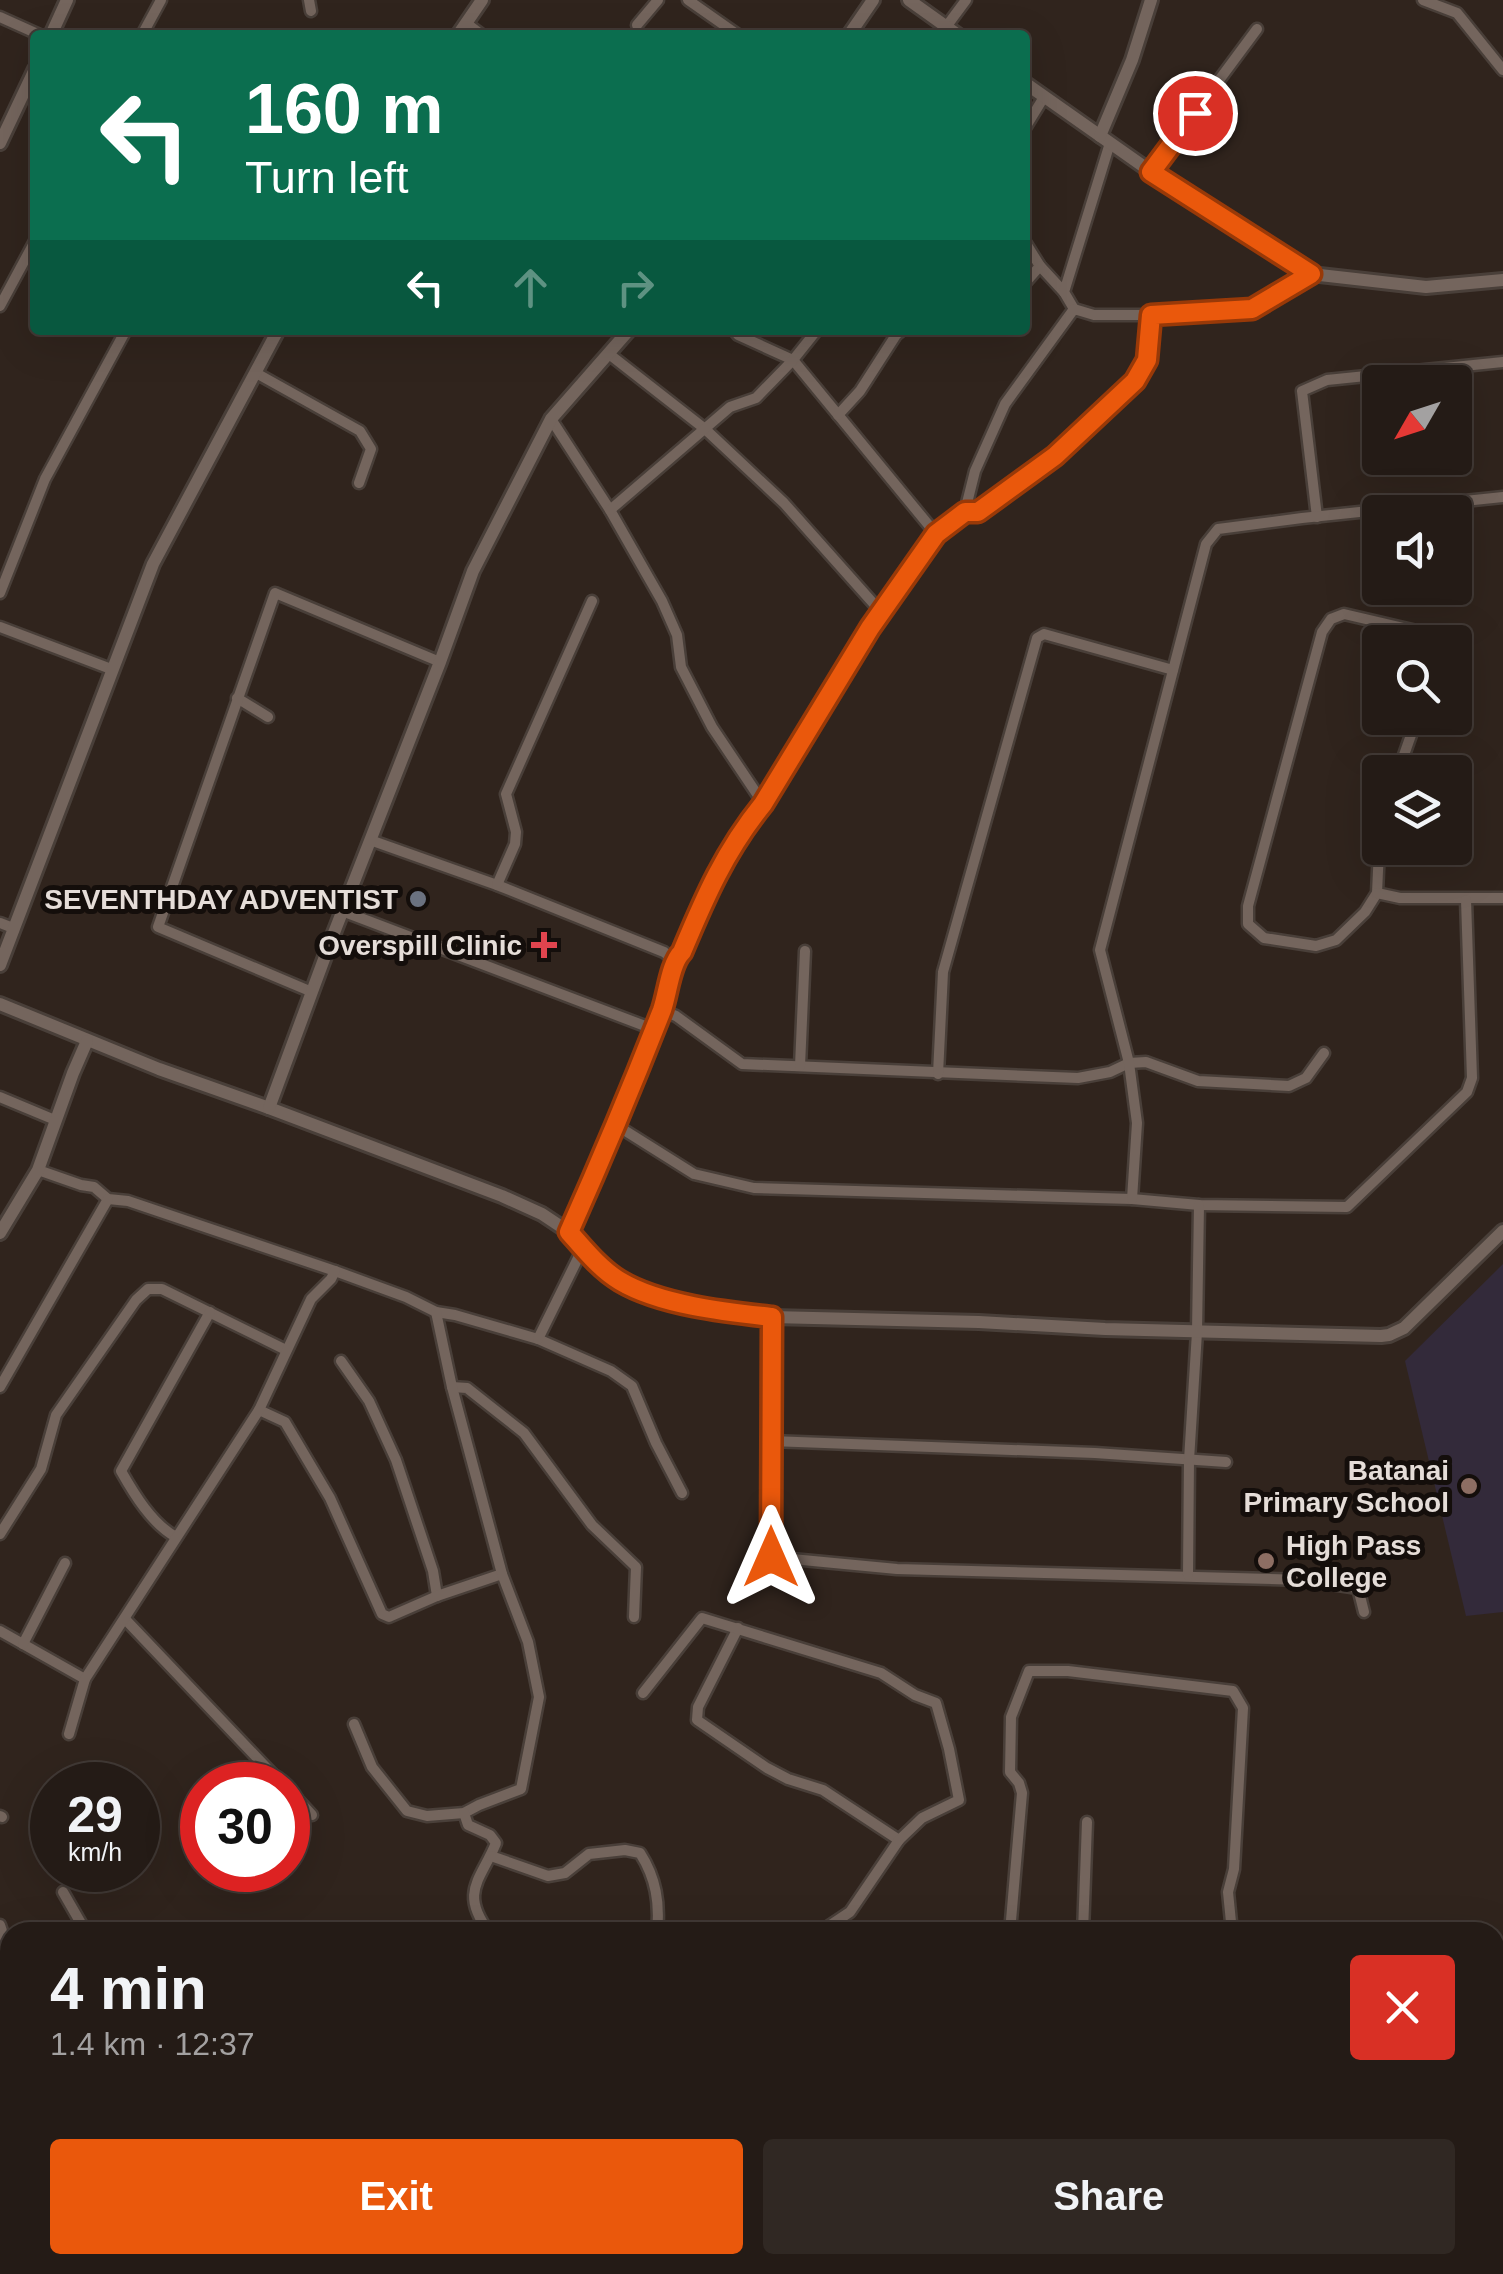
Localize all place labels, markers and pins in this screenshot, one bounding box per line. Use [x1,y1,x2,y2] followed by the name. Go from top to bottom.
[1153,71,1238,156] pin
[44,884,398,915] place label: SEVENTHDAY ADVENTIST
[407,888,429,910] marker: SEVENTHDAY ADVENTIST
[318,930,522,961] place label: Overspill Clinic
[531,932,557,958] marker: Overspill Clinic
[1244,1455,1449,1518] place label: Batanai Primary School
[1458,1475,1480,1497] marker: Batanai Primary School
[1286,1530,1421,1593] place label: High Pass College
[1255,1550,1277,1572] marker: High Pass College

